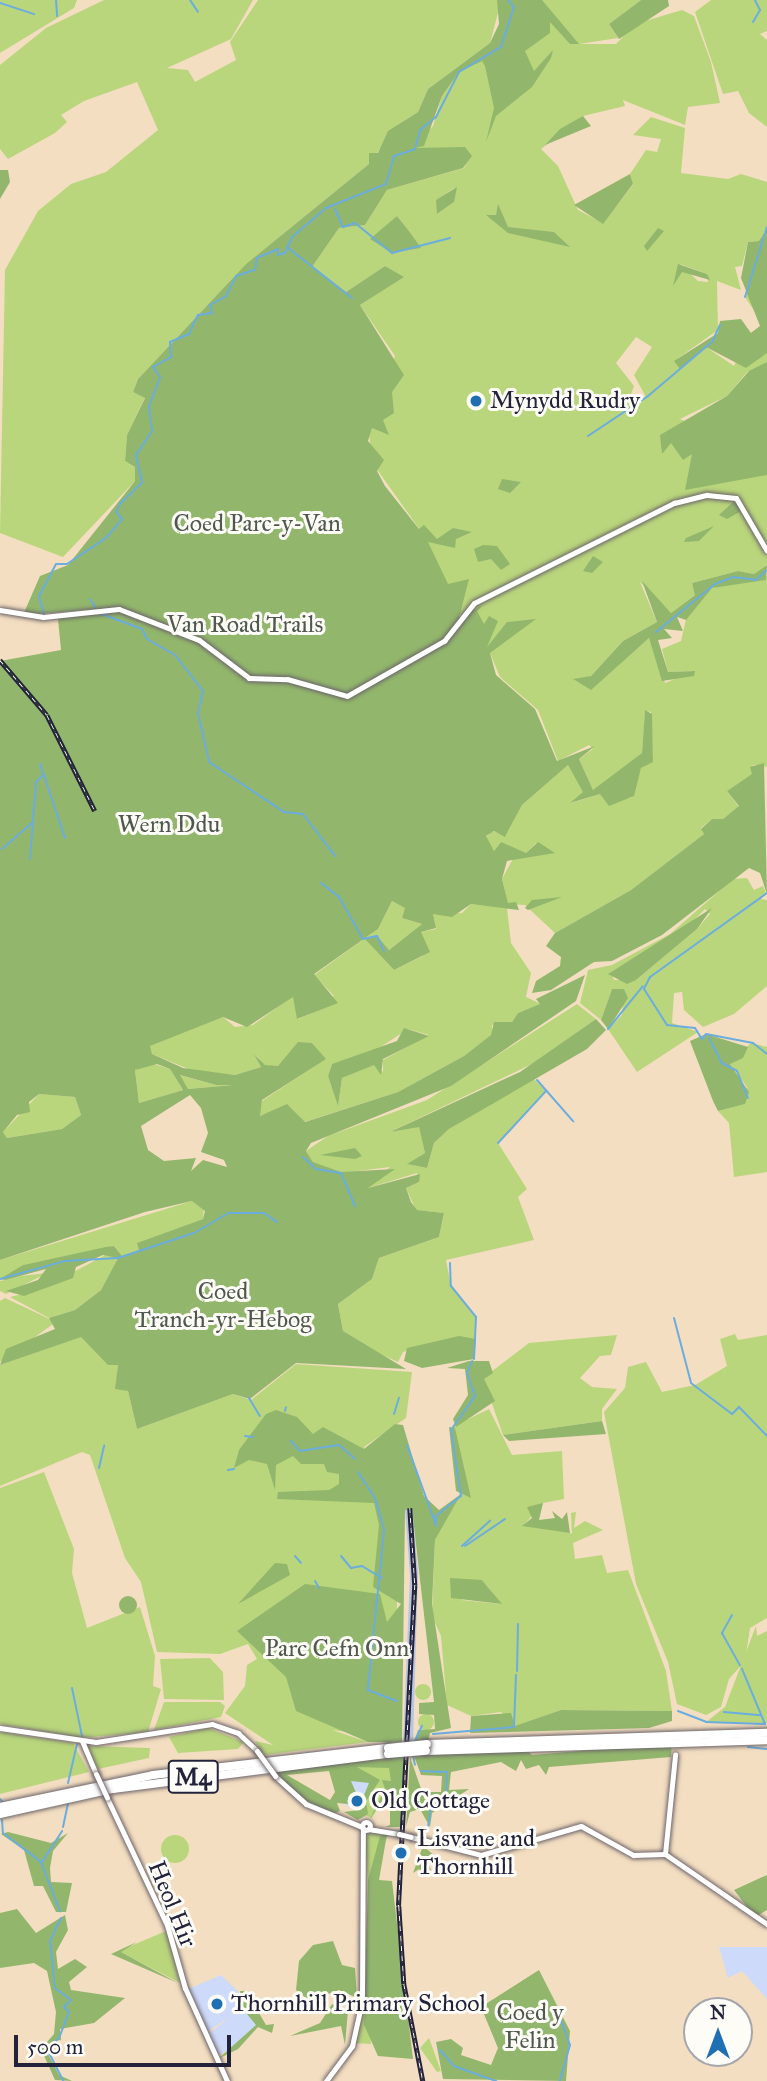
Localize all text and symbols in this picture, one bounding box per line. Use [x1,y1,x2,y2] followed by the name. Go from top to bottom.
[490,387,640,415] place label: Mynydd Rudry
[468,393,484,409] marker: Mynydd Rudry
[173,510,341,538] park label: Coed Parc-y-Van
[167,611,323,639] park label: Van Road Trails
[118,811,220,839] park label: Wern Ddu
[134,1278,312,1334] park label: Coed Tranch-yr-Hebog
[265,1635,409,1663] park label: Parc Cefn Onn
[167,1758,219,1797] road number: M4
[371,1787,490,1815] place label: Old Cottage
[349,1793,365,1809] marker: Old Cottage
[417,1825,535,1881] place label: Lisvane and Thornhill
[391,1843,411,1863] marker: Lisvane and Thornhill
[142,1857,202,1951] street label: Heol Hir
[231,1990,486,2018] place label: Thornhill Primary School
[209,1996,225,2012] marker: Thornhill Primary School
[683,1997,753,2067] north arrow
[496,1999,564,2055] park label: Coed y Felin
[710,2001,726,2024] text: N
[18,2022,234,2066] scale bar
[27,2034,83,2060] text: 500 m

